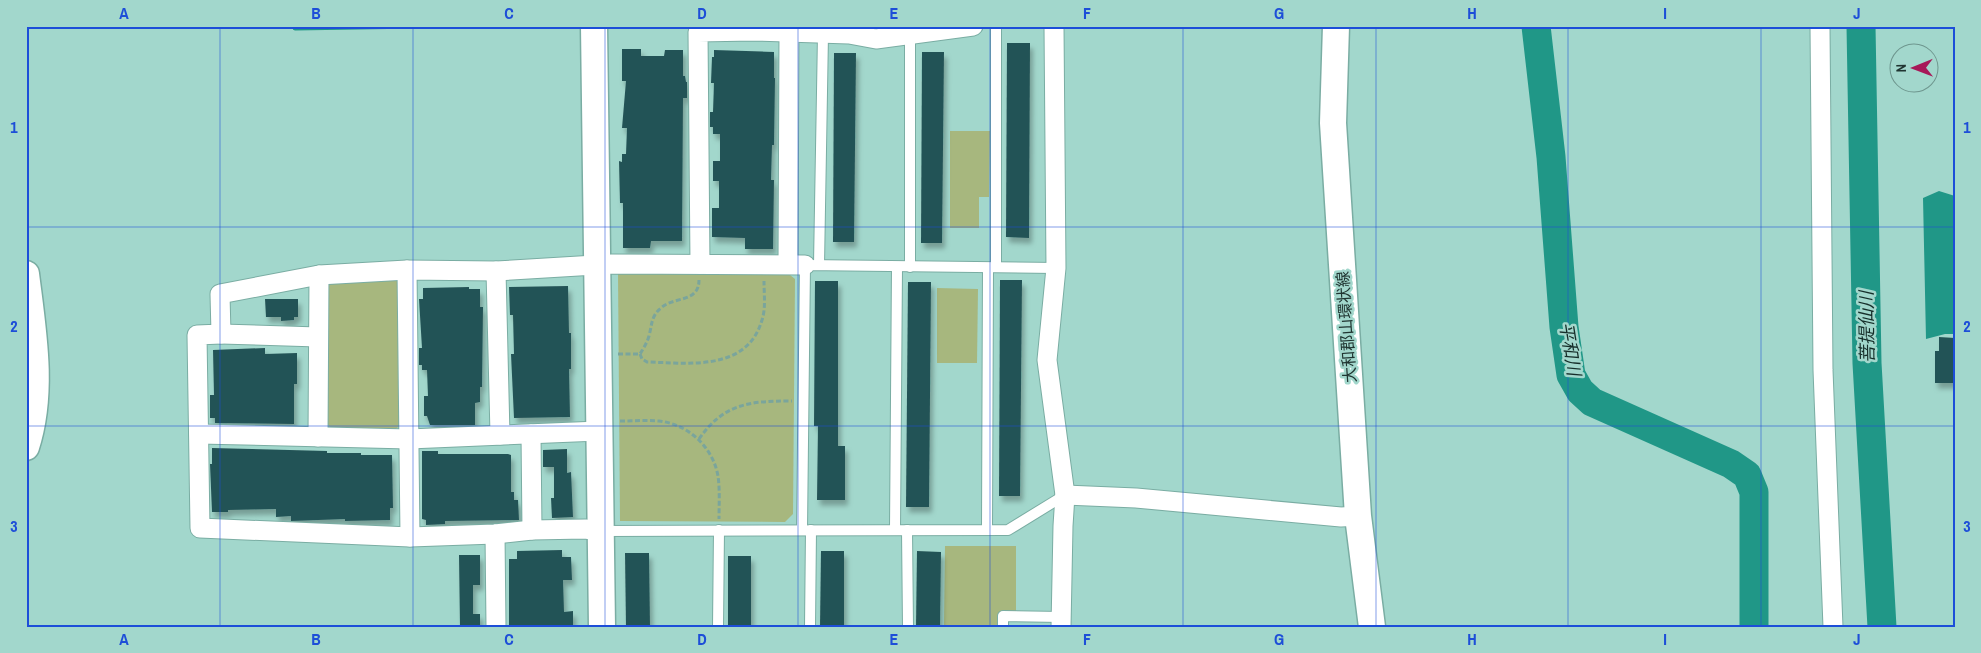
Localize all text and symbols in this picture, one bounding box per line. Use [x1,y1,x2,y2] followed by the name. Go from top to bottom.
[119,2,129,24] text: A
[311,2,321,24] text: B
[504,2,514,24] text: C
[697,2,707,24] text: D
[890,2,899,24] text: E
[1083,2,1091,24] text: F
[1274,2,1284,24] text: G
[1467,2,1477,24] text: H
[1663,2,1667,24] text: I
[1853,2,1861,24] text: J
[1888,42,1938,92] north arrow
[1892,64,1910,73] text: N
[10,116,18,138] text: 1
[1963,116,1971,138] text: 1
[1331,270,1361,384] street label: 大和郡山環状線
[1853,289,1880,363] water label: 菩提仙川
[10,315,18,337] text: 2
[1963,315,1971,337] text: 2
[1554,320,1587,380] water label: 平和川
[10,515,18,537] text: 3
[1963,515,1971,537] text: 3
[119,628,129,650] text: A
[311,628,321,650] text: B
[504,628,514,650] text: C
[697,628,707,650] text: D
[890,628,899,650] text: E
[1083,628,1091,650] text: F
[1274,628,1284,650] text: G
[1467,628,1477,650] text: H
[1663,628,1667,650] text: I
[1853,628,1861,650] text: J

